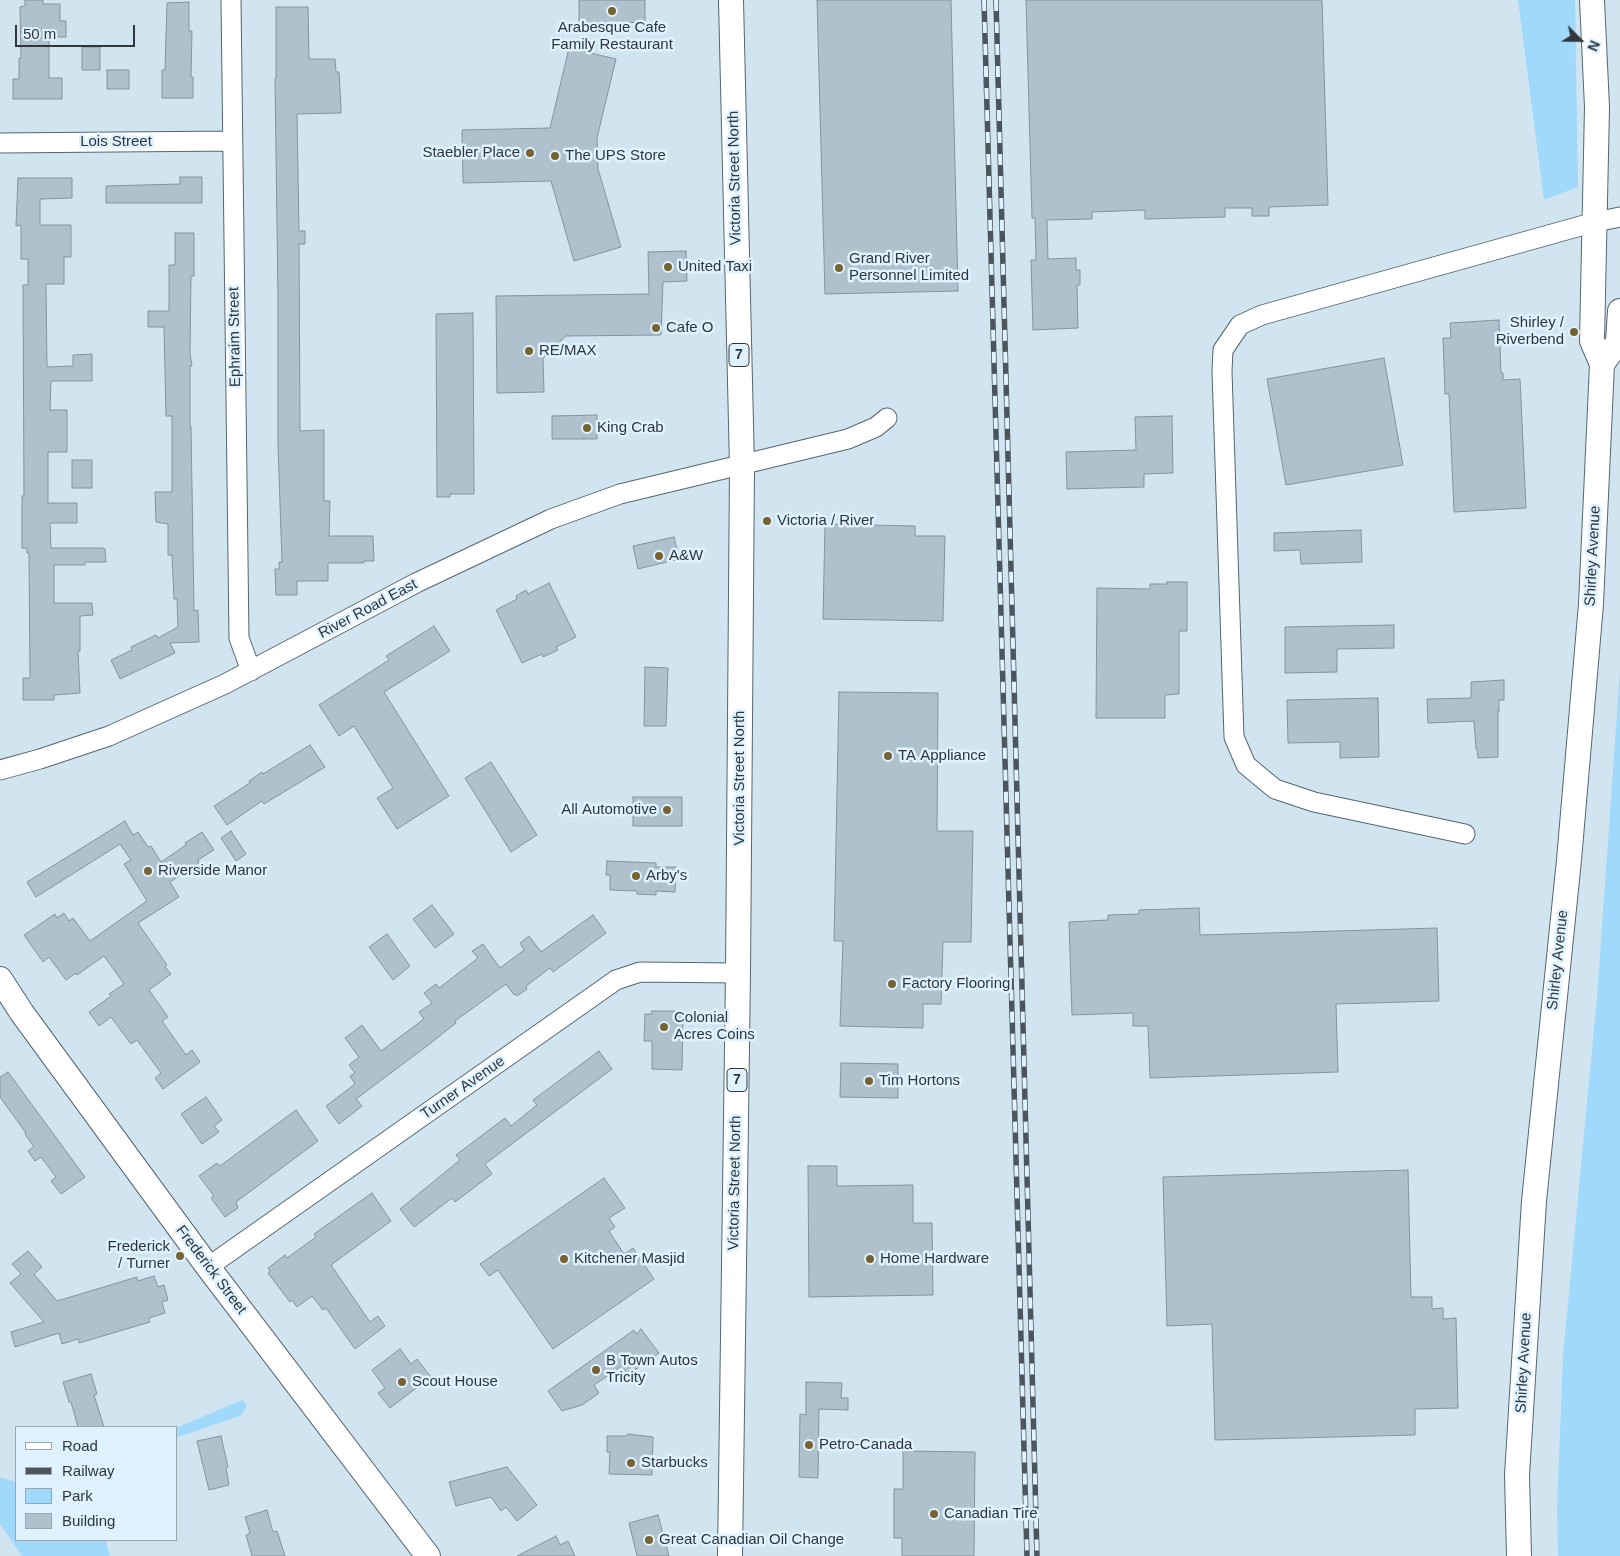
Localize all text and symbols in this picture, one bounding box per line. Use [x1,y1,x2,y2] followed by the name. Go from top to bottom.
[606,5,618,17] marker: Arabesque Cafe Family Restaurant
[18,15,138,47] scale bar
[1555,15,1605,65] north arrow
[551,19,673,54] place label: Arabesque Cafe Family Restaurant
[23,25,56,42] text: 50 m
[1584,38,1603,54] text: N
[725,110,745,246] street label: Victoria Street North
[80,133,152,151] street label: Lois Street
[422,144,520,162] place label: Staebler Place
[524,147,536,159] marker: Staebler Place
[565,147,666,165] place label: The UPS Store
[549,150,561,162] marker: The UPS Store
[849,250,969,285] place label: Grand River Personnel Limited
[678,258,752,276] place label: United Taxi
[662,261,674,273] marker: United Taxi
[833,262,845,274] marker: Grand River Personnel Limited
[225,287,245,387] street label: Ephraim Street
[1496,314,1564,349] place label: Shirley / Riverbend
[666,319,714,337] place label: Cafe O
[650,322,662,334] marker: Cafe O
[1568,326,1580,338] marker: Shirley / Riverbend
[539,342,597,360] place label: RE/MAX
[729,344,749,366] road number: 7
[523,345,535,357] marker: RE/MAX
[597,419,664,437] place label: King Crab
[581,422,593,434] marker: King Crab
[1581,505,1605,607] street label: Shirley Avenue
[777,512,874,530] place label: Victoria / River
[761,515,773,527] marker: Victoria / River
[669,547,703,565] place label: A&W
[653,550,665,562] marker: A&W
[316,575,420,643] street label: River Road East
[731,711,749,845] street label: Victoria Street North
[898,747,986,765] place label: TA Appliance
[882,750,894,762] marker: TA Appliance
[561,801,657,819] place label: All Automotive
[661,804,673,816] marker: All Automotive
[158,862,267,880] place label: Riverside Manor
[142,865,154,877] marker: Riverside Manor
[646,867,687,885] place label: Arby's
[630,870,642,882] marker: Arby's
[1544,909,1572,1011] street label: Shirley Avenue
[902,975,1010,993] place label: Factory Flooring
[886,978,898,990] marker: Factory Flooring
[674,1009,755,1044] place label: Colonial Acres Coins
[658,1021,670,1033] marker: Colonial Acres Coins
[418,1052,508,1124] street label: Turner Avenue
[727,1068,747,1092] road number: 7
[879,1072,960,1090] place label: Tim Hortons
[863,1075,875,1087] marker: Tim Hortons
[725,1115,745,1251] street label: Victoria Street North
[172,1222,250,1318] street label: Frederick Street
[107,1238,170,1273] place label: Frederick / Turner
[174,1250,186,1262] marker: Frederick / Turner
[574,1250,685,1268] place label: Kitchener Masjid
[880,1250,989,1268] place label: Home Hardware
[558,1253,570,1265] marker: Kitchener Masjid
[864,1253,876,1265] marker: Home Hardware
[1512,1312,1536,1414] street label: Shirley Avenue
[606,1352,698,1387] place label: B Town Autos Tricity
[590,1364,602,1376] marker: B Town Autos Tricity
[412,1373,498,1391] place label: Scout House
[396,1376,408,1388] marker: Scout House
[15,1426,178,1541] legend
[819,1436,912,1454] place label: Petro-Canada
[62,1437,98,1454] text: Road
[803,1439,815,1451] marker: Petro-Canada
[641,1454,708,1472] place label: Starbucks
[625,1457,637,1469] marker: Starbucks
[62,1462,115,1479] text: Railway
[62,1487,93,1504] text: Park
[944,1505,1038,1523] place label: Canadian Tire
[928,1508,940,1520] marker: Canadian Tire
[62,1512,115,1529] text: Building
[659,1531,844,1549] place label: Great Canadian Oil Change
[643,1534,655,1546] marker: Great Canadian Oil Change

